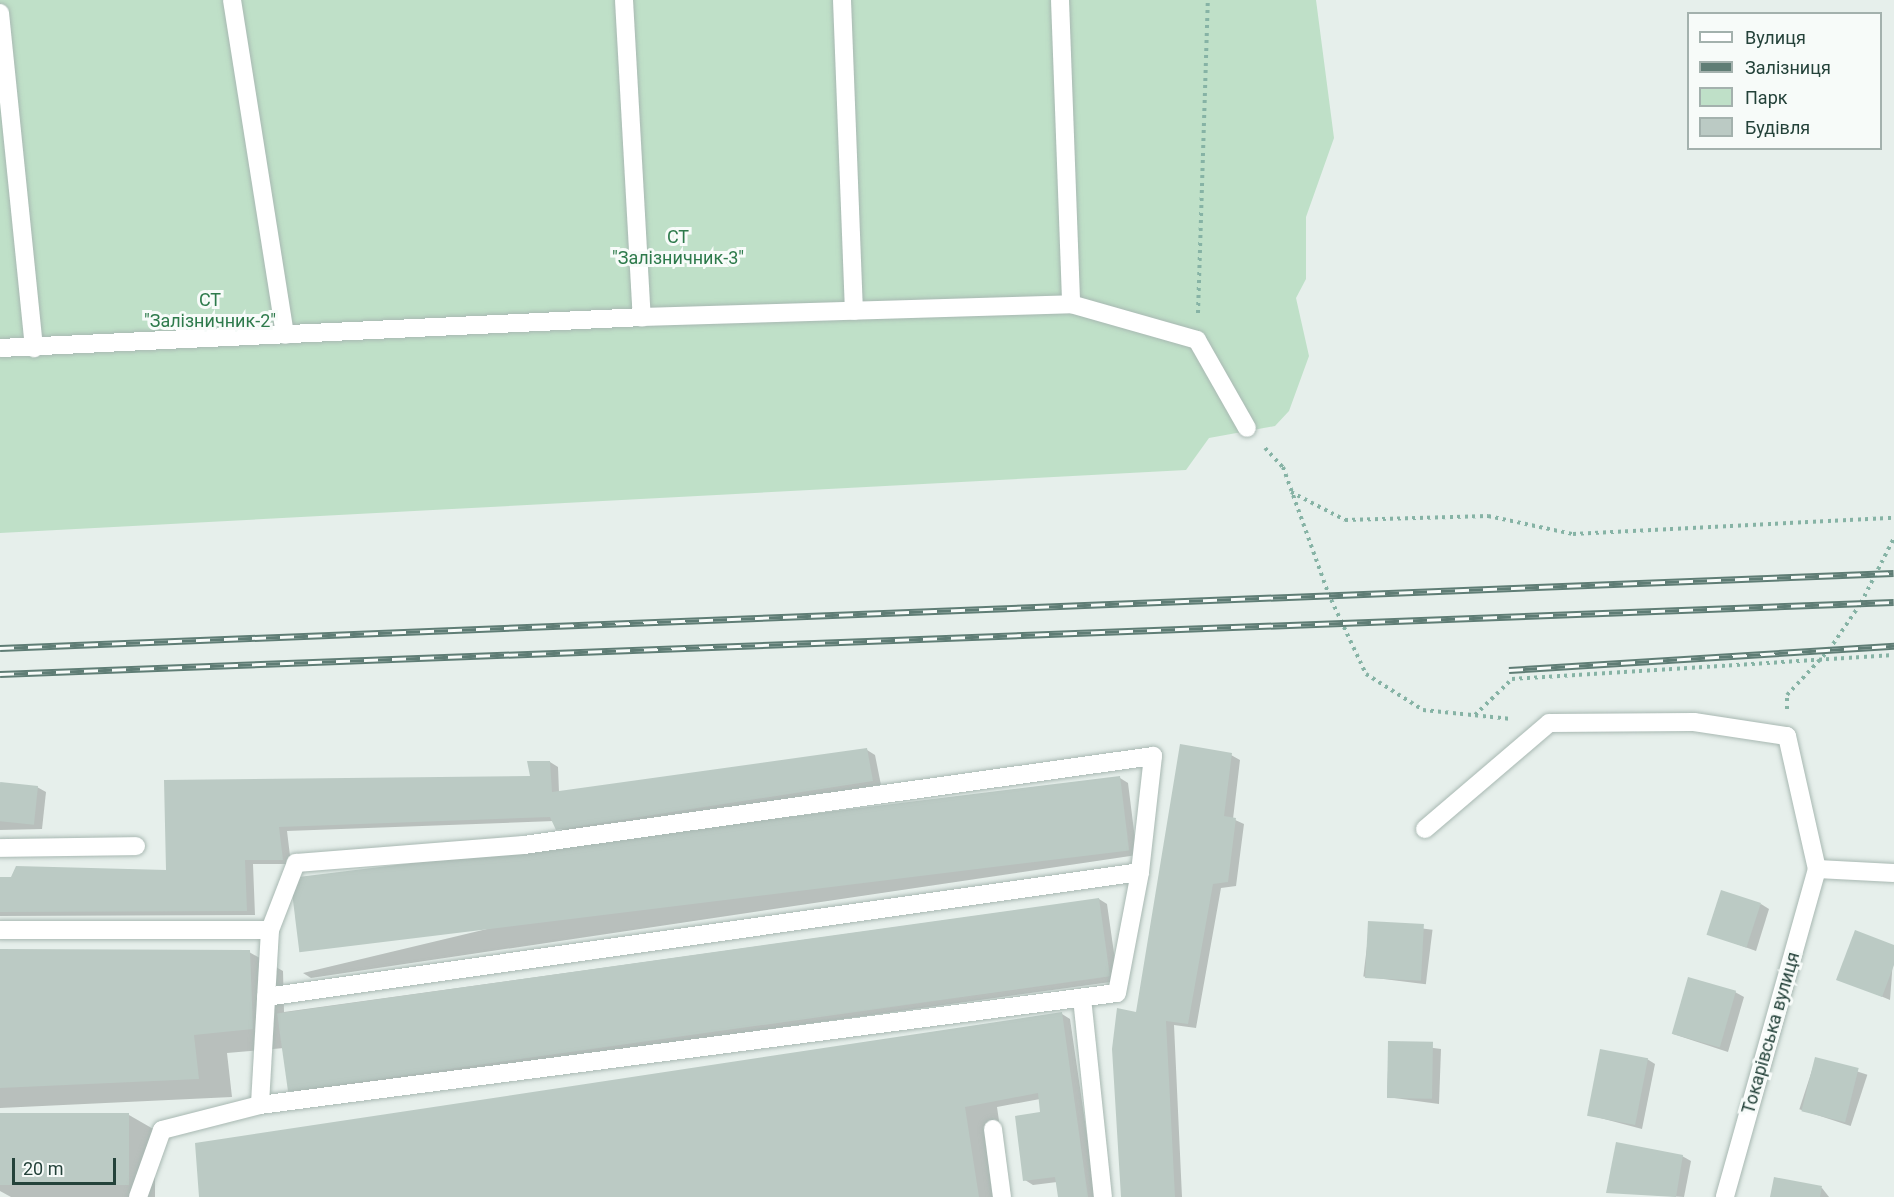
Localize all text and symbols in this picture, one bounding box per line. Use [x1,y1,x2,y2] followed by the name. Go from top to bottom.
[1687,12,1882,150] legend
[1745,27,1806,48] text: Вулиця
[1745,57,1831,78] text: Залізниця
[1745,87,1787,108] text: Парк
[1745,117,1810,138] text: Будівля
[612,227,744,270] park label: СТ "Залізничник-3"
[144,290,276,332] park label: СТ "Залізничник-2"
[1738,950,1804,1116] street label: Токарівська вулиця
[15,1146,118,1184] scale bar
[23,1158,63,1179] text: 20 m

